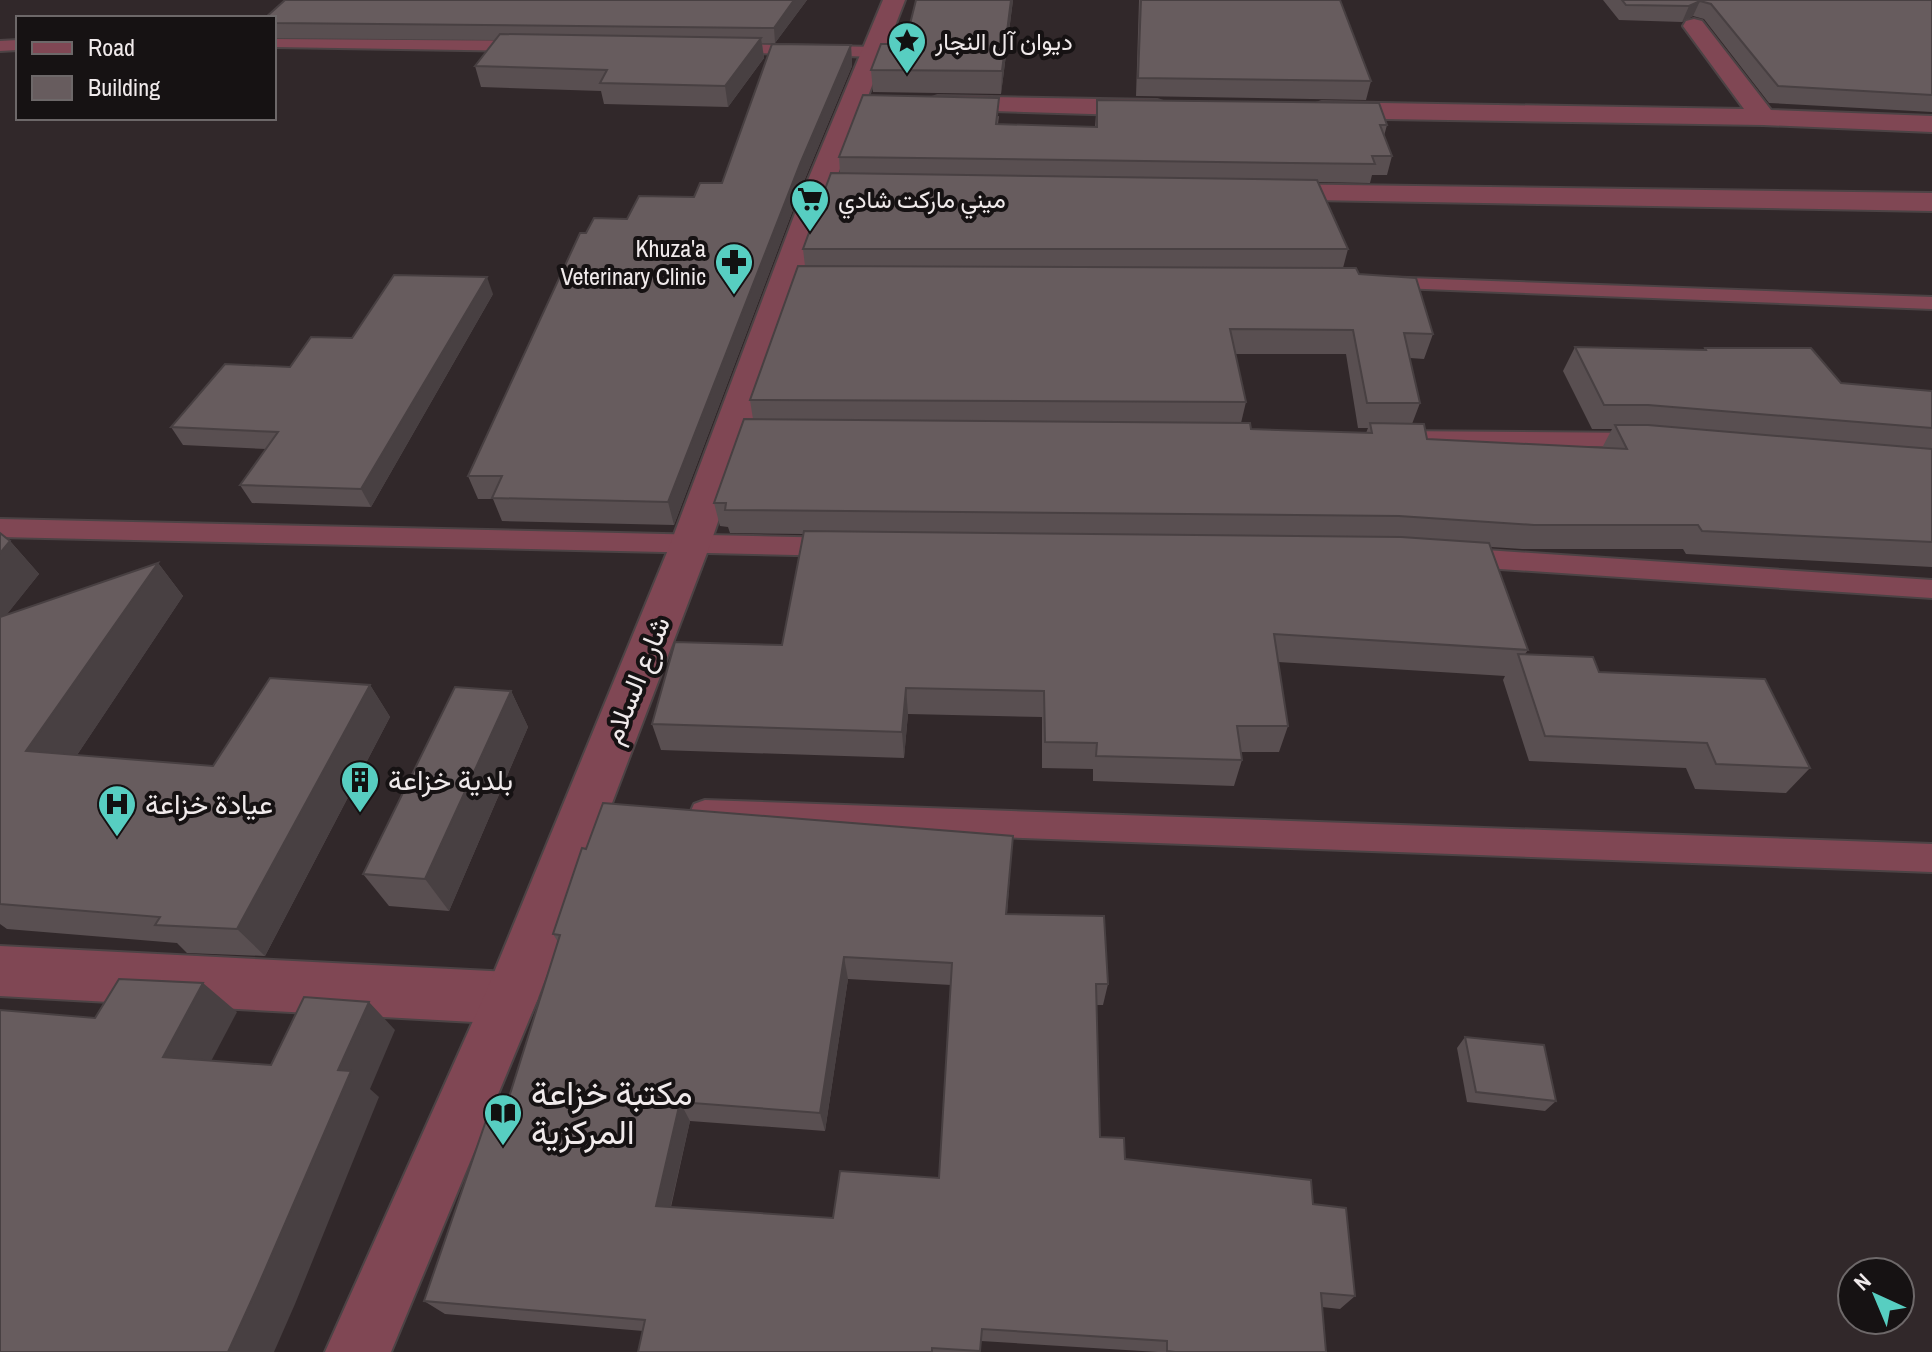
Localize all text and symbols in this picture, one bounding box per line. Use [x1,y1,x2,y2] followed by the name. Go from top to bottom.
[16,16,276,120] legend
[886,20,928,75] place icon: ديوان آل النجار
[934,25,1073,57] place label: ديوان آل النجار
[88,31,135,63] text: Road
[88,71,160,103] text: Building
[789,178,831,233] supermarket icon: ميني ماركت شادي
[838,183,1006,219] place label: ميني ماركت شادي
[561,232,706,292] place label: Khuza'a Veterinary Clinic
[713,241,755,296] pharmacy icon: Khuza'a Veterinary Clinic
[593,611,679,749] street label: شارع السلام
[339,759,381,814] building icon: بلدية خزاعة
[388,761,513,799] place label: بلدية خزاعة
[96,783,138,838] hospital icon: عيادة خزاعة
[145,785,273,823] place label: عيادة خزاعة
[531,1070,693,1155] place label: مكتبة خزاعة المركزية
[482,1092,524,1147] library icon: مكتبة خزاعة المركزية
[1836,1256,1916,1336] north arrow
[1847,1266,1877,1297] text: N

